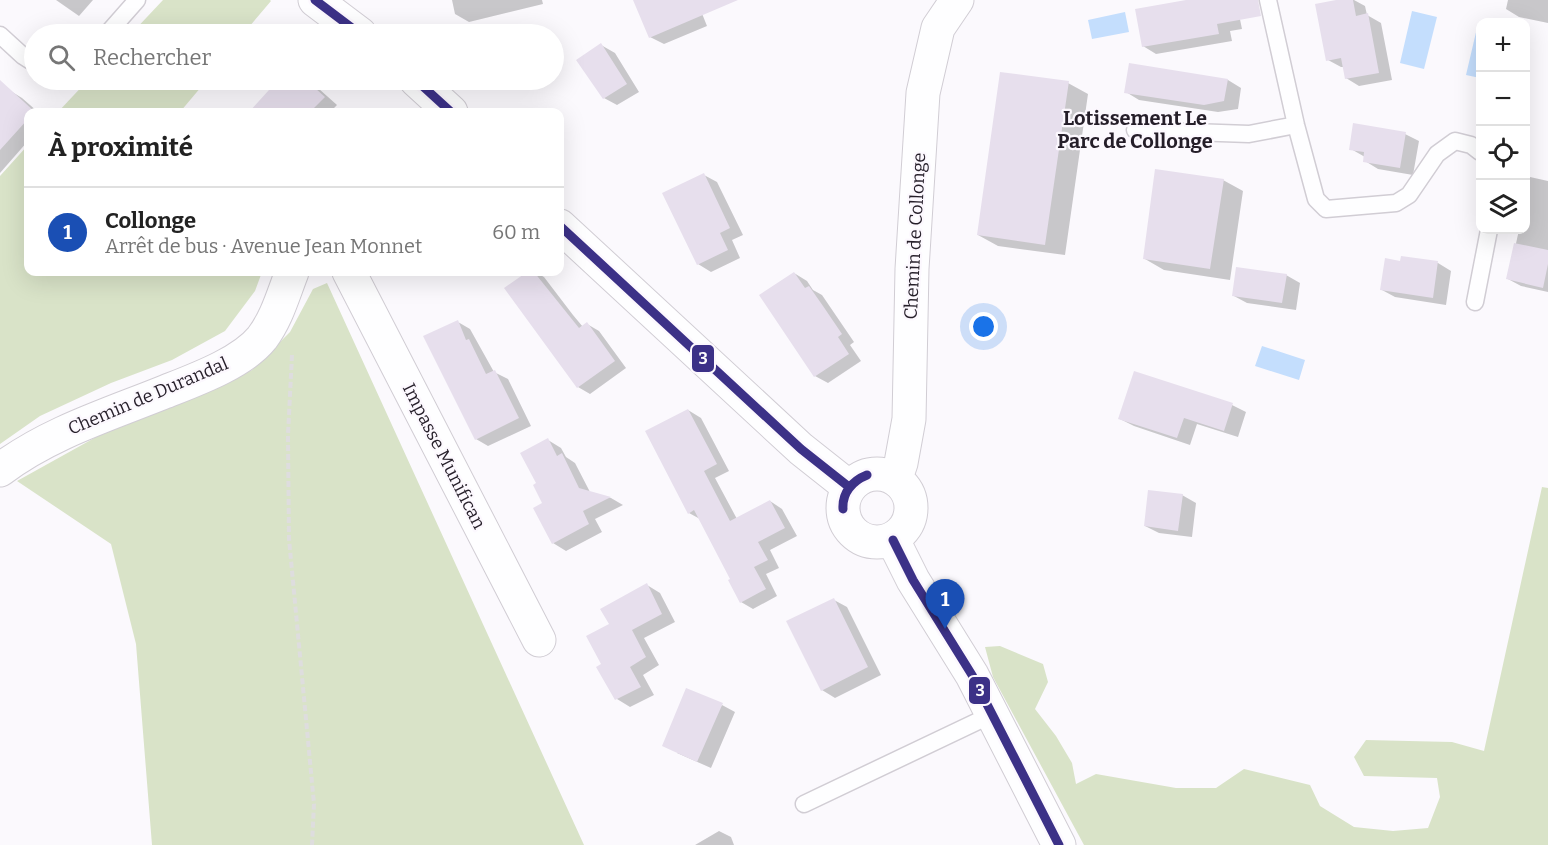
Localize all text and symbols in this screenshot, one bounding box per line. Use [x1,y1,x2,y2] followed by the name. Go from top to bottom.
[1476,18,1530,234] map controls
[1476,18,1530,72] button: +
[24,24,564,90] search box
[45,41,78,74] icon: search
[93,44,211,71] text: Rechercher
[1476,72,1530,126] button: −
[1057,106,1213,153] district label: Lotissement Le Parc de Collonge
[1476,126,1530,180] button: locate
[48,132,193,163] text: À proximité
[900,152,930,320] street label: Chemin de Collonge
[1476,180,1530,234] button: layers
[105,207,196,234] text: Collonge
[63,220,72,244] text: 1
[492,220,540,244] text: 60 m
[105,234,422,258] text: Arrêt de bus · Avenue Jean Monnet
[969,312,998,341] your location
[691,344,715,373] line badge: 3
[698,349,708,368] text: 3
[65,352,231,440] street label: Chemin de Durandal
[398,379,491,533] street label: Impasse Munifican
[926,580,964,629] pin: 1
[968,676,991,705] line badge: 3
[975,681,985,700] text: 3

